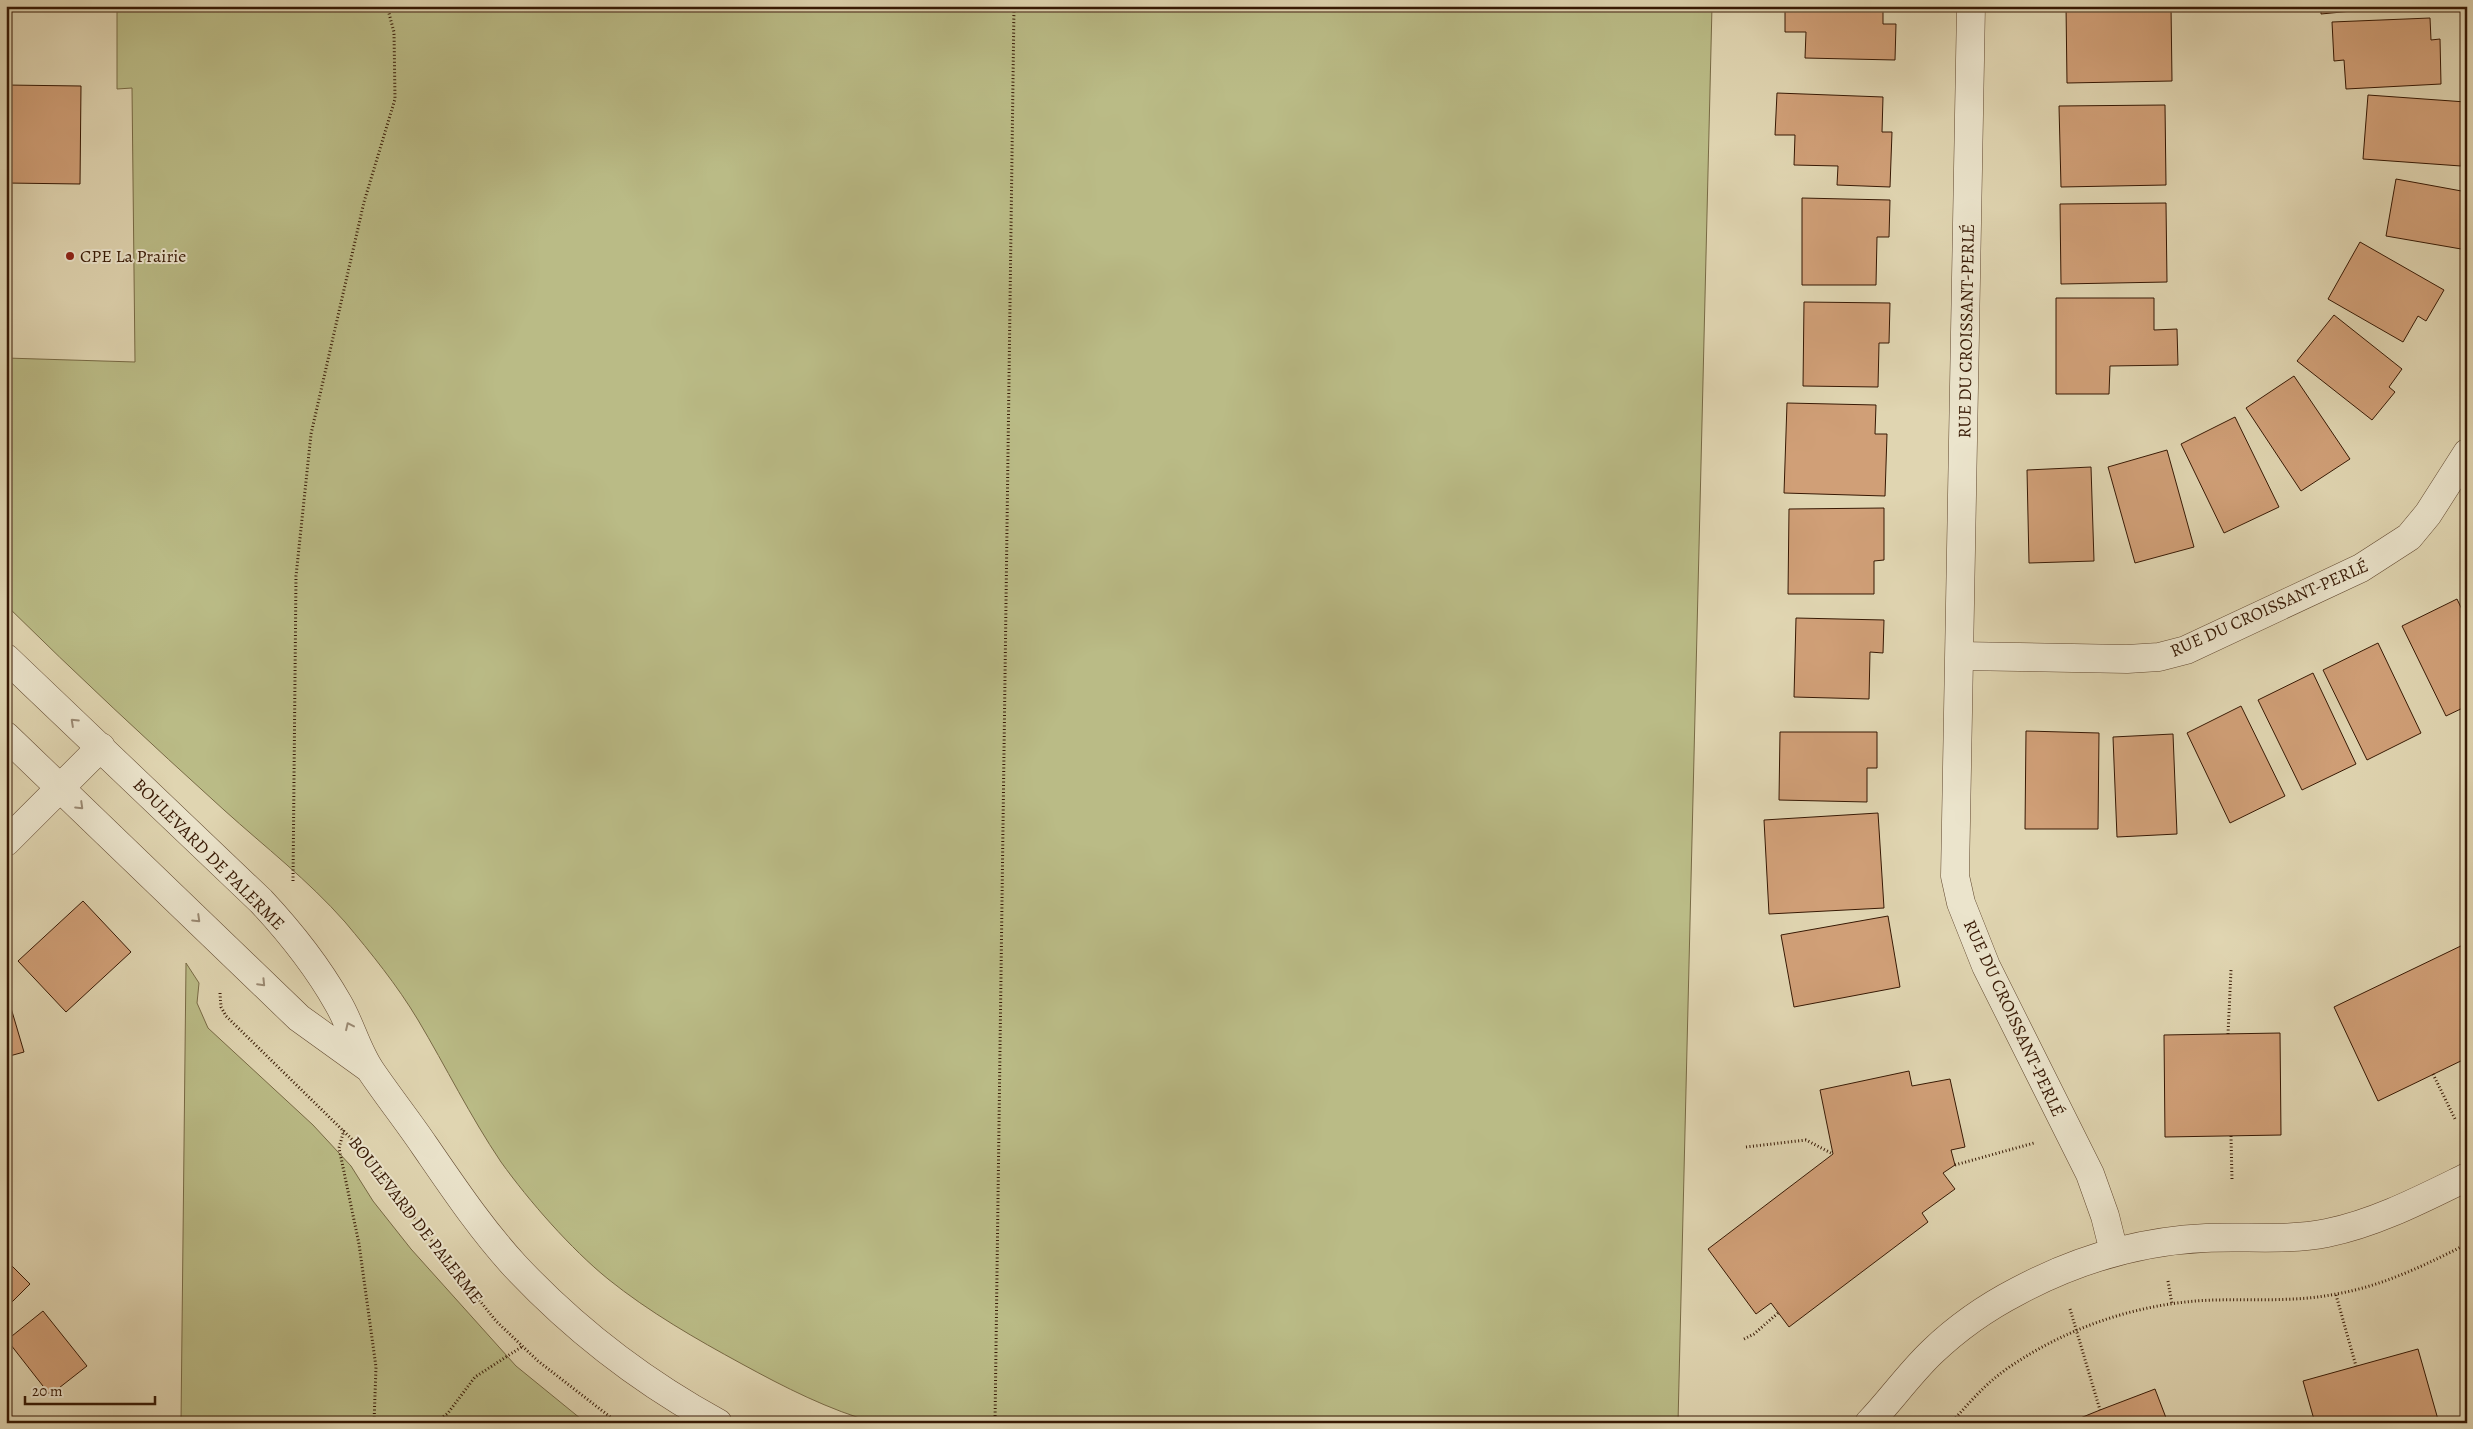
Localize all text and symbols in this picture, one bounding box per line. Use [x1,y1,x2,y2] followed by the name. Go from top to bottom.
[1952,223,1980,439] street label: RUE DU CROISSANT-PERLÉ
[80,244,186,268] place label: CPE La Prairie
[64,250,76,262] marker: CPE La Prairie
[2166,553,2372,663] street label: RUE DU CROISSANT-PERLÉ
[70,719,79,728] one-way arrow
[128,773,290,935] street label: BOULEVARD DE PALERME
[74,800,83,809] one-way arrow
[191,913,200,922] one-way arrow
[1958,916,2070,1120] street label: RUE DU CROISSANT-PERLÉ
[256,977,265,986] one-way arrow
[345,1022,355,1031] one-way arrow
[343,1131,489,1309] street label: BOULEVARD DE PALERME
[25,1374,155,1406] scale bar
[32,1381,63,1401] text: 20 m

